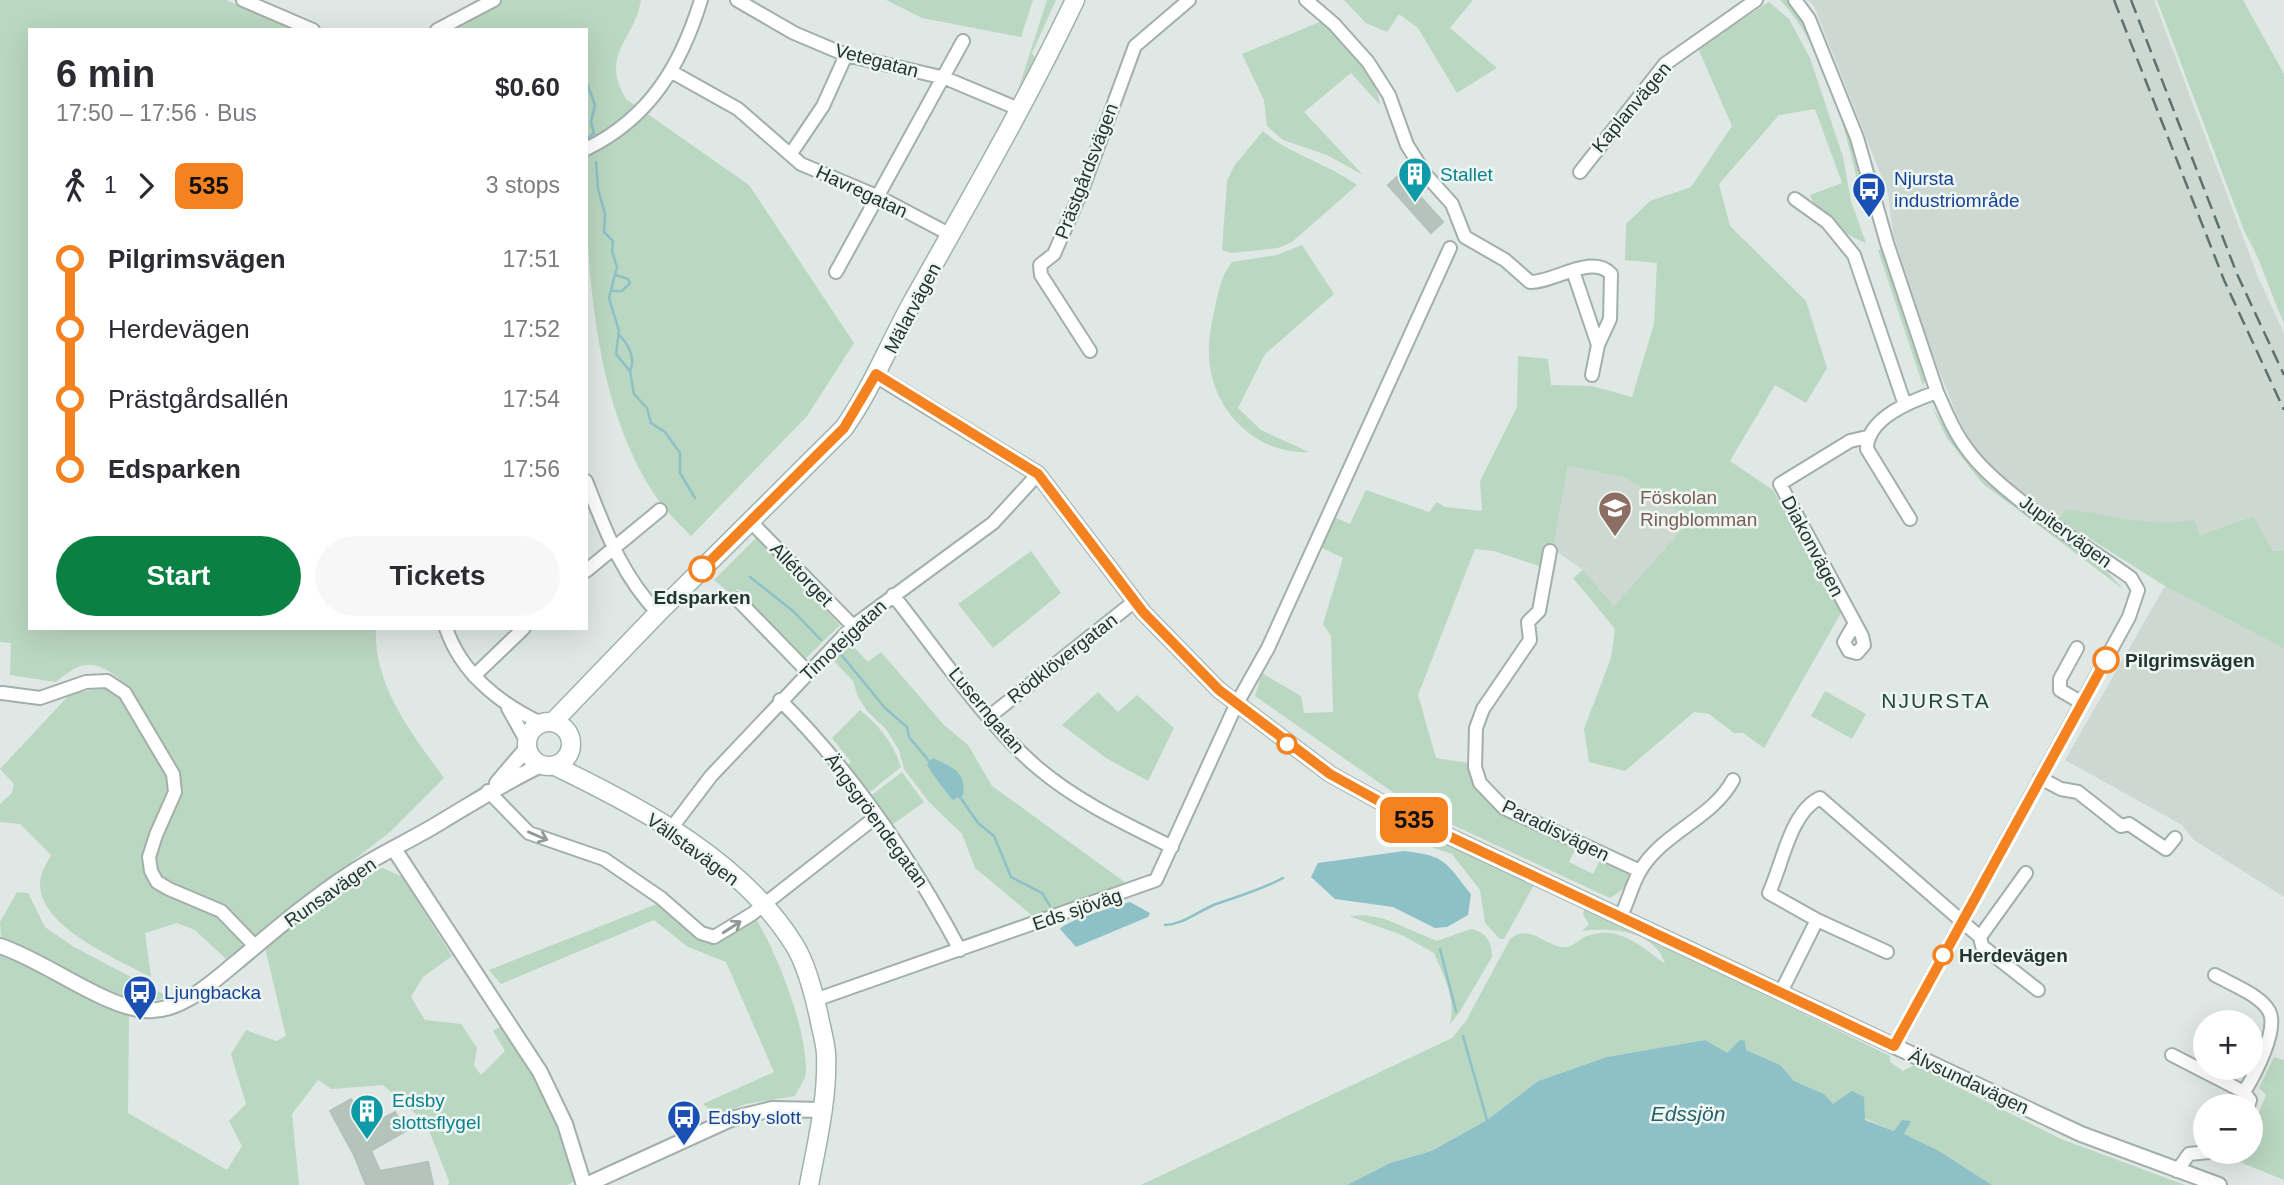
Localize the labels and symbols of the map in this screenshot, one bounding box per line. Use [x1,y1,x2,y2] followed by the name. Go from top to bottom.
[833,39,921,82] street label: Vetegatan
[1588,58,1675,157] street label: Kaplanvägen
[1051,100,1122,242] street label: Prästgårdsvägen
[1396,155,1434,204] building icon: Stallet
[813,161,911,222] street label: Havregatan
[1440,164,1494,185] place label: Stallet
[1894,168,2020,211] place label: Njursta industriområde
[1850,170,1888,219] bus stop icon: Njursta industriområde
[880,259,945,357] street label: Mälarvägen
[1640,487,1757,530] place label: Föskolan Ringblomman
[1596,489,1634,538] school or university icon: Föskolan Ringblomman
[2016,491,2116,572] street label: Jupitervägen
[1777,492,1848,600] street label: Diakonvägen
[766,538,838,611] street label: Allétorget
[689,556,715,582] marker: Edsparken
[653,587,751,608] place label: Edsparken
[796,595,890,685] street label: Timotejgatan
[1003,609,1121,708] street label: Rödklövergatan
[2093,647,2119,673] marker: Pilgrimsvägen
[2125,650,2255,671] place label: Pilgrimsvägen
[945,663,1029,758] street label: Luserngatan
[1881,689,1991,712] district label: NJURSTA
[1277,734,1297,754] unlabelled marker
[821,749,932,891] street label: Ängsgröendegatan
[1499,796,1613,865] street label: Paradisvägen
[1374,797,1454,843] line badge: 535
[643,809,743,890] street label: Vällstavägen
[527,831,548,844] one-way arrow
[281,853,380,932] street label: Runsavägen
[1030,884,1125,935] street label: Eds sjöväg
[722,920,742,934] one-way arrow
[1933,945,1953,965] marker: Herdevägen
[1959,945,2068,966] place label: Herdevägen
[121,973,159,1022] bus stop icon: Ljungbacka
[164,982,262,1003] place label: Ljungbacka
[1905,1044,2032,1118] street label: Älvsundavägen
[392,1090,481,1133] place label: Edsby slottsflygel
[348,1092,386,1141] building icon: Edsby slottsflygel
[665,1098,703,1147] bus stop icon: Edsby slott
[1651,1102,1725,1125] water label: Edssjön
[708,1107,802,1128] place label: Edsby slott

